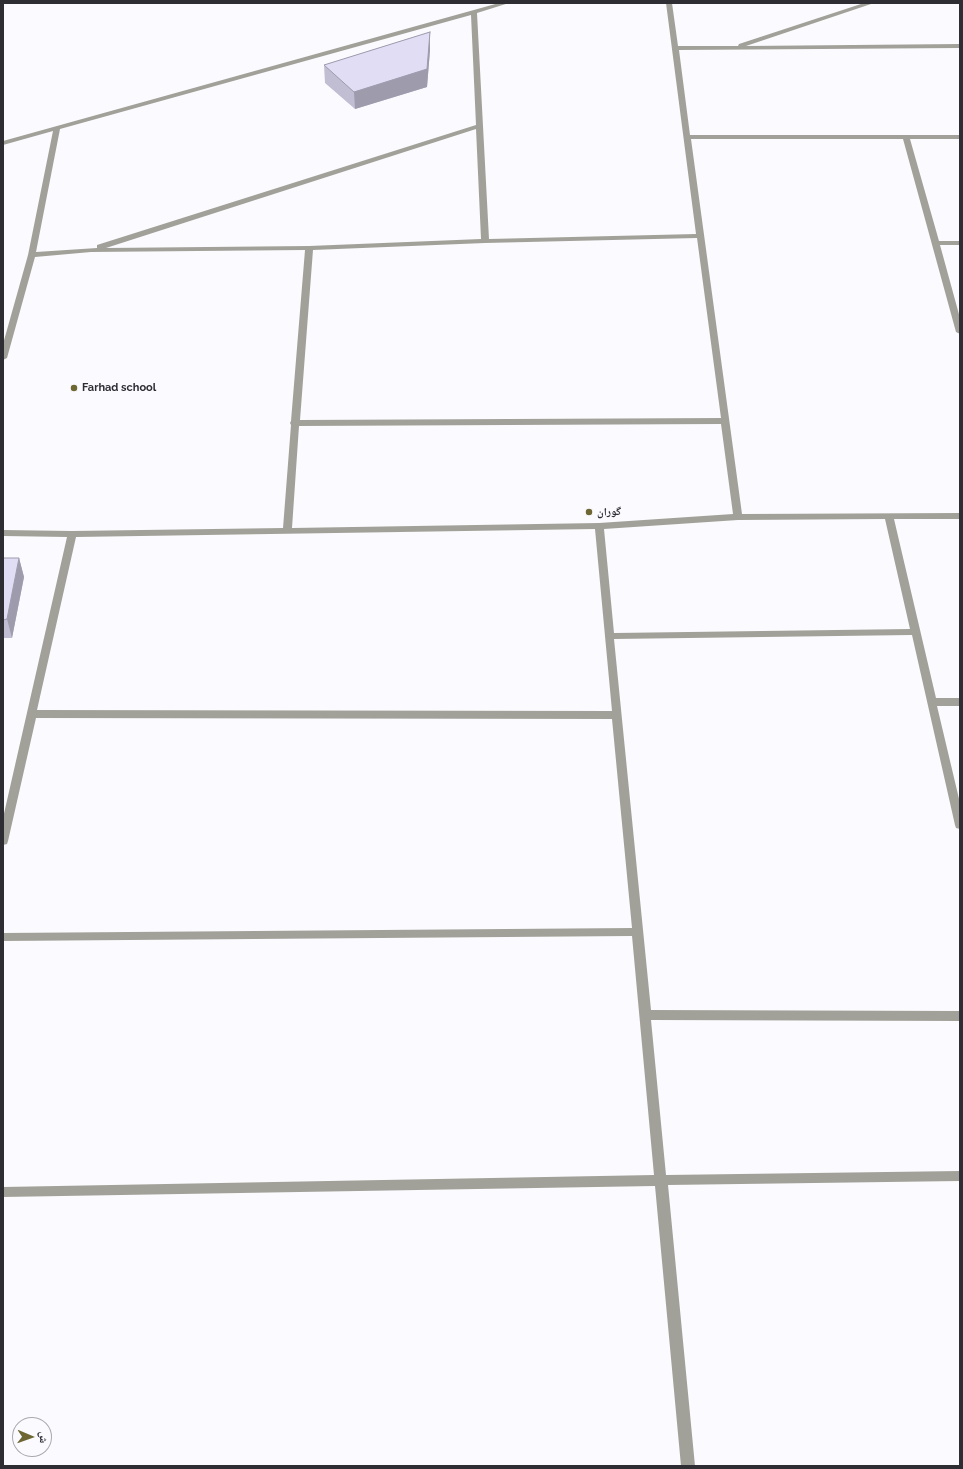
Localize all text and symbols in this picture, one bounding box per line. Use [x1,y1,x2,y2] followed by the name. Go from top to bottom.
[82,381,156,395] place label: Farhad school
[69,383,79,393] marker: Farhad school
[597,505,621,519] place label: گوران
[584,507,594,517] marker: گوران
[12,1417,52,1457] north arrow
[37,1431,50,1443] text: ش

